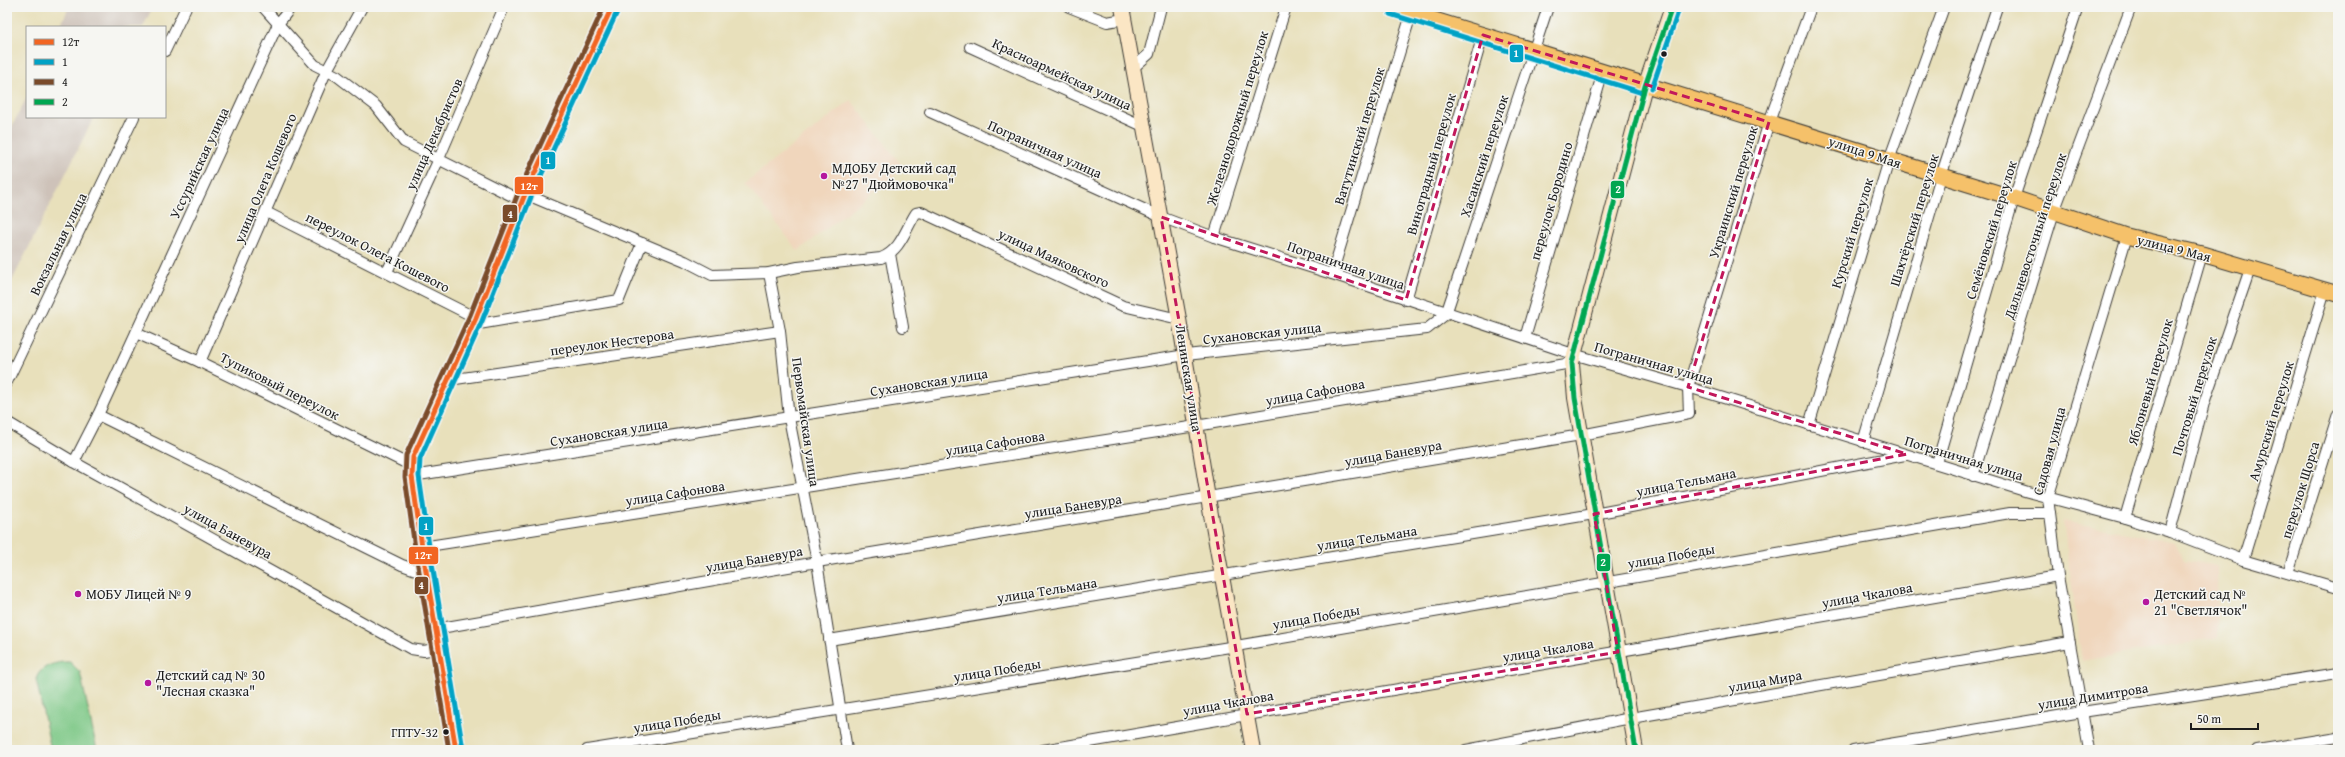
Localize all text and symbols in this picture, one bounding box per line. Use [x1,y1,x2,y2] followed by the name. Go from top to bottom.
[26,26,166,118] legend
[1201,28,1273,209] street label: Железнодорожный переулок
[62,33,80,50] text: 12т
[989,33,1135,115] street label: Красноармейская улица
[1509,44,1524,63] line badge: 1
[1513,45,1519,61] text: 1
[1659,49,1669,59] unlabelled marker
[62,53,68,70] text: 1
[1329,64,1390,207] street label: Ватутинский переулок
[62,73,68,90] text: 4
[400,75,468,194] street label: улица Декабристов
[1401,90,1461,237] street label: Виноградный переулок
[1455,92,1513,220] street label: Хасанский переулок
[62,93,68,110] text: 2
[164,104,234,222] street label: Уссурийская улица
[228,110,301,247] street label: улица Олега Кошевого
[985,115,1106,183] street label: Пограничная улица
[1703,123,1763,261] street label: Украинский переулок
[1825,131,1904,173] street label: улица 9 Мая
[1525,140,1577,262] street label: переулок Бородино
[1998,150,2072,323] street label: Дальневосточный переулок
[540,151,556,170] line badge: 1
[1884,151,1944,289] street label: Шахтёрский переулок
[545,152,551,168] text: 1
[832,158,956,194] place label: МДОБУ Детский сад №27 "Дюймовочка"
[1960,158,2022,302] street label: Семёновский переулок
[819,171,829,181] marker: МДОБУ Детский сад №27 "Дюймовочка"
[1826,175,1878,291] street label: Курский переулок
[514,176,544,195] line badge: 12т
[520,178,538,194] text: 12т
[1610,180,1625,199] line badge: 2
[1615,181,1621,197] text: 2
[24,189,92,299] street label: Вокзальная улица
[502,204,518,223] line badge: 4
[507,206,513,222] text: 4
[302,207,454,297] street label: переулок Олега Кошевого
[994,223,1113,293] street label: улица Маяковского
[2134,229,2213,267] street label: улица 9 Мая
[1285,236,1408,295] street label: Пограничная улица
[2122,316,2178,449] street label: Яблоневый переулок
[1202,317,1322,349] street label: Сухановская улица
[549,323,675,361] street label: переулок Нестерова
[1171,323,1207,433] street label: Ленинская улица
[2166,333,2222,458] street label: Почтовый переулок
[1592,336,1716,390] street label: Пограничная улица
[217,347,344,425] street label: Тупиковый переулок
[787,356,825,488] street label: Первомайская улица
[2243,358,2299,483] street label: Амурский переулок
[869,363,990,401] street label: Сухановская улица
[1263,373,1367,411] street label: улица Сафонова
[2028,404,2070,497] street label: Садовая улица
[549,413,670,451] street label: Сухановская улица
[943,425,1046,461] street label: улица Сафонова
[1902,430,2026,486] street label: Пограничная улица
[1342,435,1443,472] street label: улица Баневура
[2276,439,2324,541] street label: переулок Щорса
[1634,462,1738,502] street label: улица Тельмана
[623,475,726,511] street label: улица Сафонова
[1022,488,1123,524] street label: улица Баневура
[179,498,276,564] street label: улица Баневура
[418,516,434,536] line badge: 1
[423,518,429,534] text: 1
[1315,520,1419,556] street label: улица Тельмана
[1625,538,1716,574] street label: улица Победы
[703,541,804,578] street label: улица Баневура
[408,546,439,565] line badge: 12т
[414,547,432,563] text: 12т
[1596,553,1611,572] line badge: 2
[1600,554,1606,570] text: 2
[995,572,1099,608] street label: улица Тельмана
[414,576,429,595] line badge: 4
[418,577,424,593] text: 4
[1819,577,1914,613] street label: улица Чкалова
[86,584,192,604] place label: МОБУ Лицей № 9
[2153,584,2247,620] place label: Детский сад № 21 "Светлячок"
[73,589,83,599] marker: МОБУ Лицей № 9
[2141,597,2151,607] marker: Детский сад № 21 "Светлячок"
[1270,599,1361,635] street label: улица Победы
[1500,633,1595,667] street label: улица Чкалова
[951,653,1042,687] street label: улица Победы
[155,665,265,701] place label: Детский сад № 30 "Лесная сказка"
[1726,665,1804,697] street label: улица Мира
[2035,677,2150,715] street label: улица Димитрова
[143,678,153,688] marker: Детский сад № 30 "Лесная сказка"
[1180,685,1275,721] street label: улица Чкалова
[631,704,722,738] street label: улица Победы
[2191,705,2258,731] scale bar
[2197,710,2221,727] text: 50 m
[391,723,438,742] place label: ГПТУ-32
[441,727,451,737] marker: ГПТУ-32

